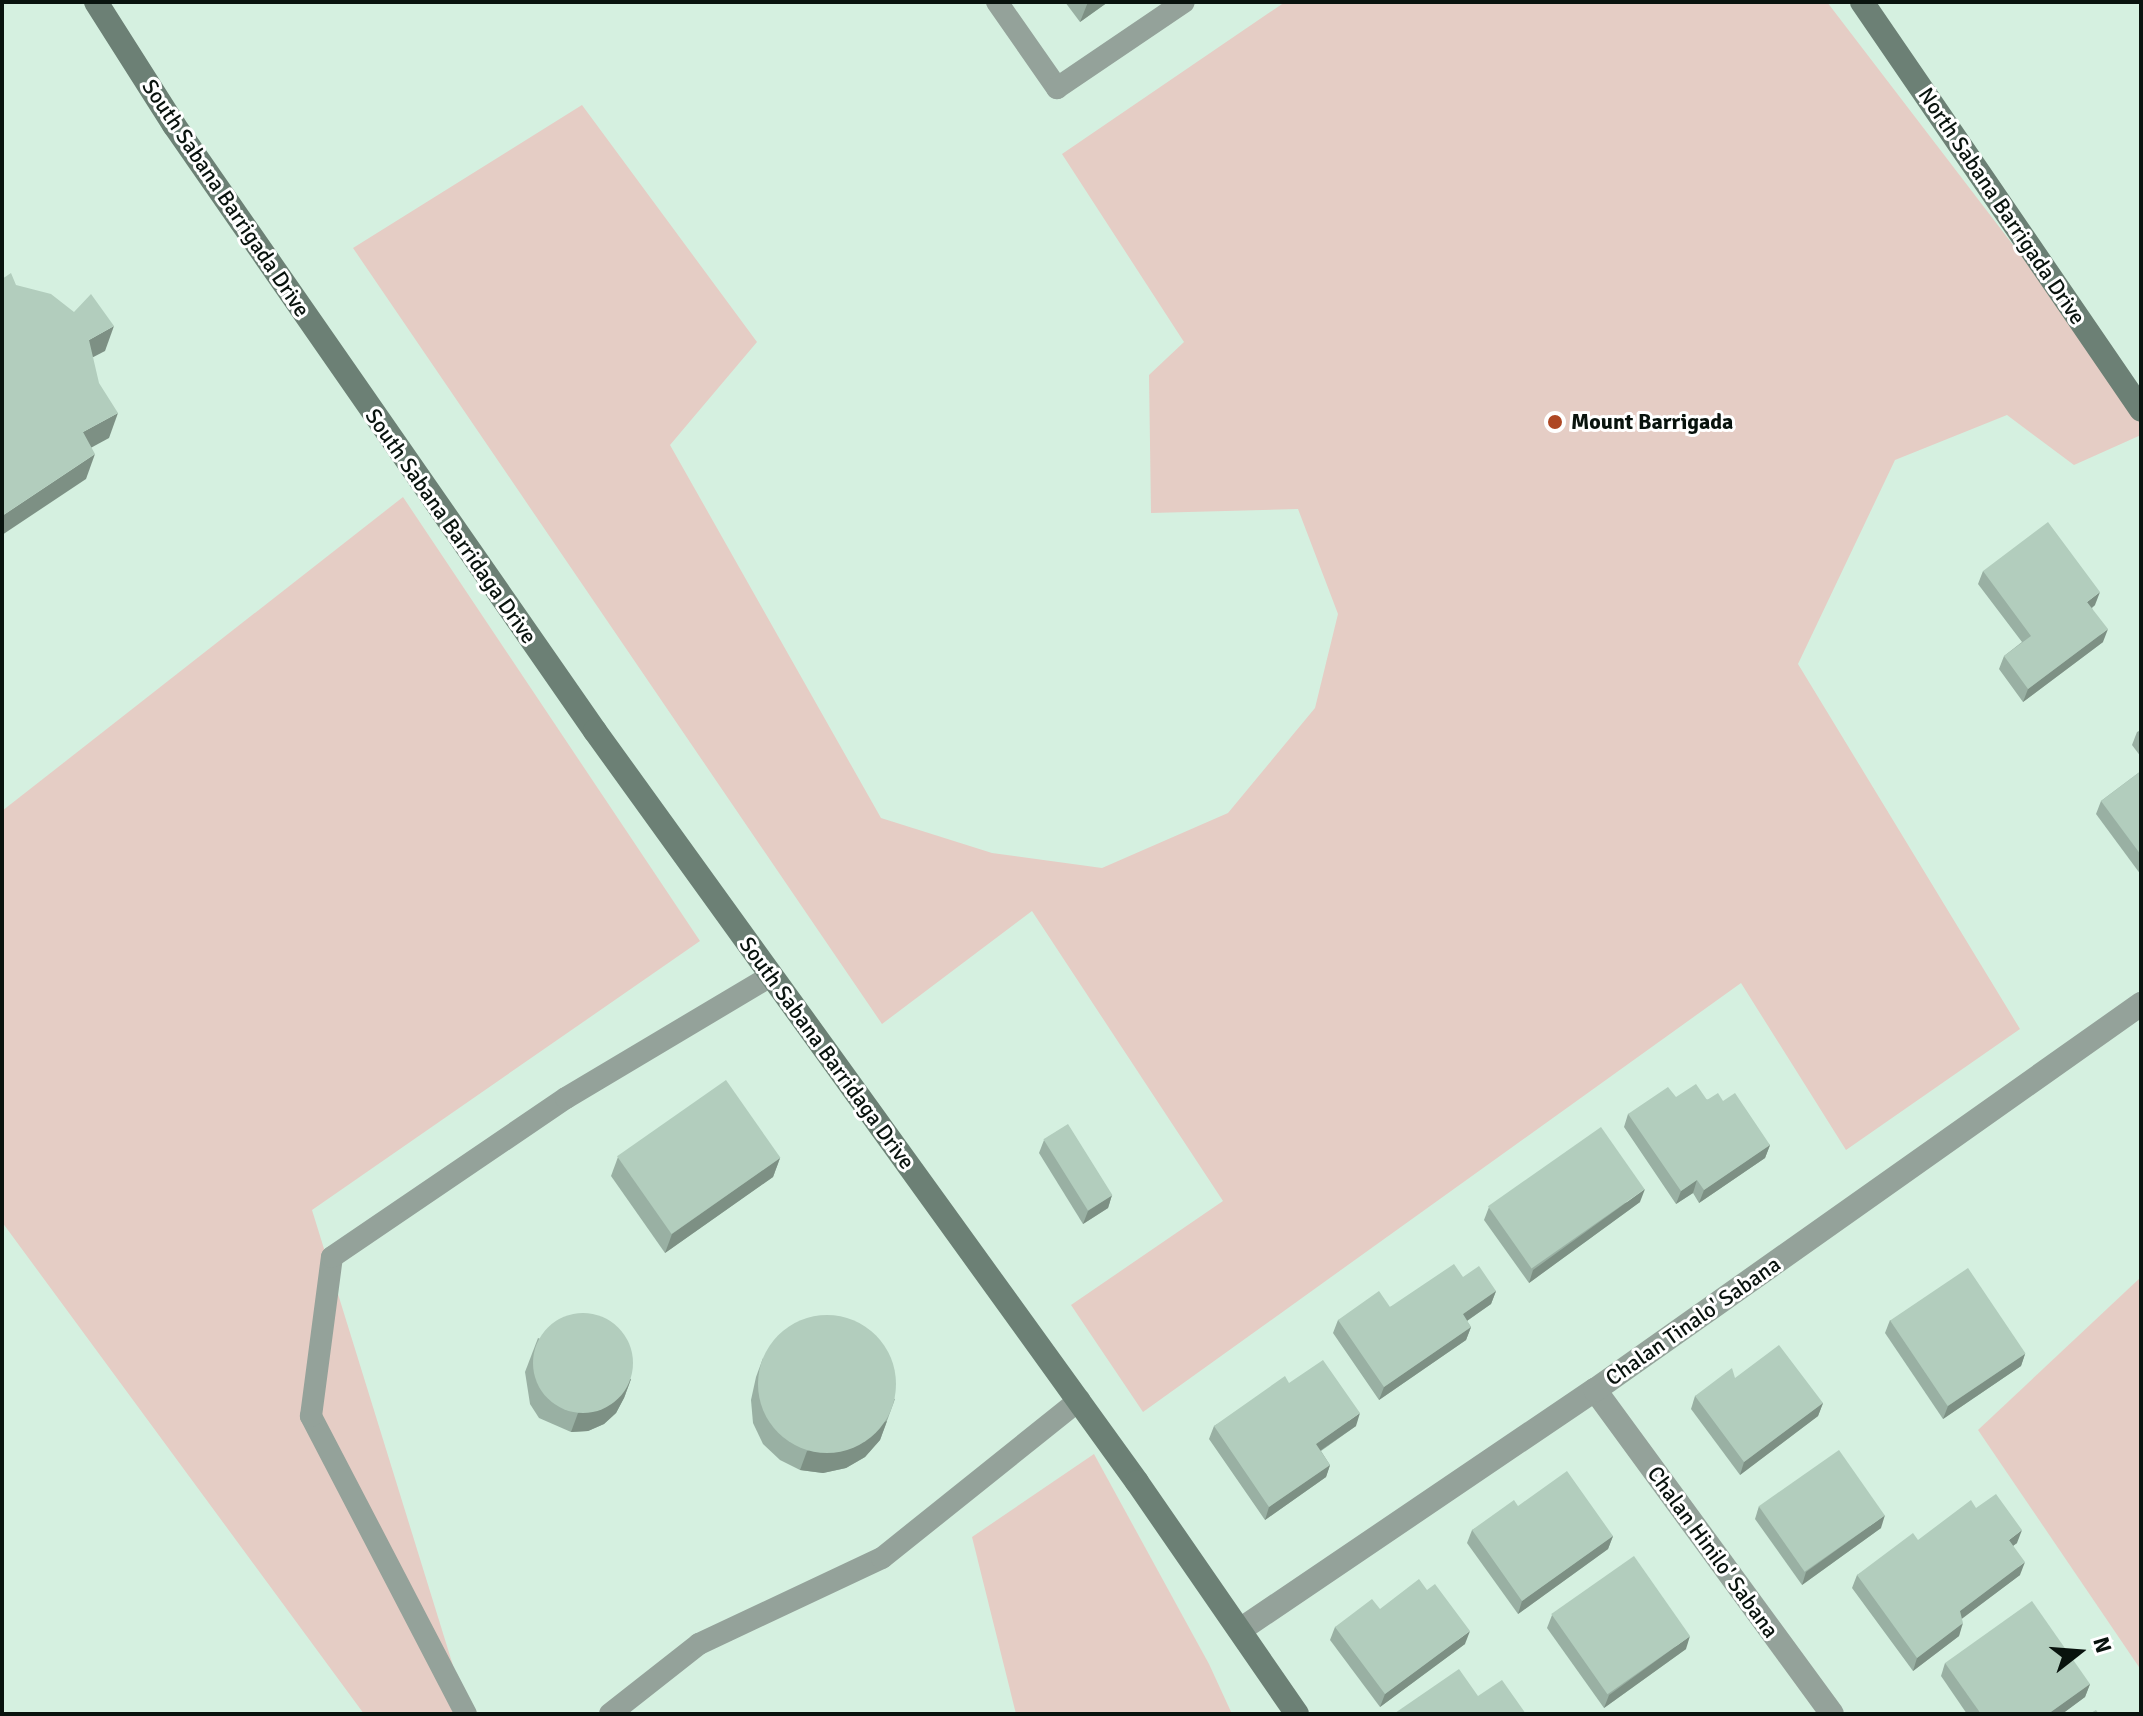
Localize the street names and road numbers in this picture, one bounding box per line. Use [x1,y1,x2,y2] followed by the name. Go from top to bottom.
[137,74,315,322] street label: South Sabana Barrigada Drive
[1913,83,2091,329] street label: North Sabana Barrigada Drive
[360,403,542,649] street label: South Sabana Barridaga Drive
[734,932,920,1174] street label: South Sabana Barridaga Drive
[1601,1251,1785,1391] street label: Chalan Tinalo' Sabana
[1642,1461,1784,1643] street label: Chalan Hinilo' Sabana

